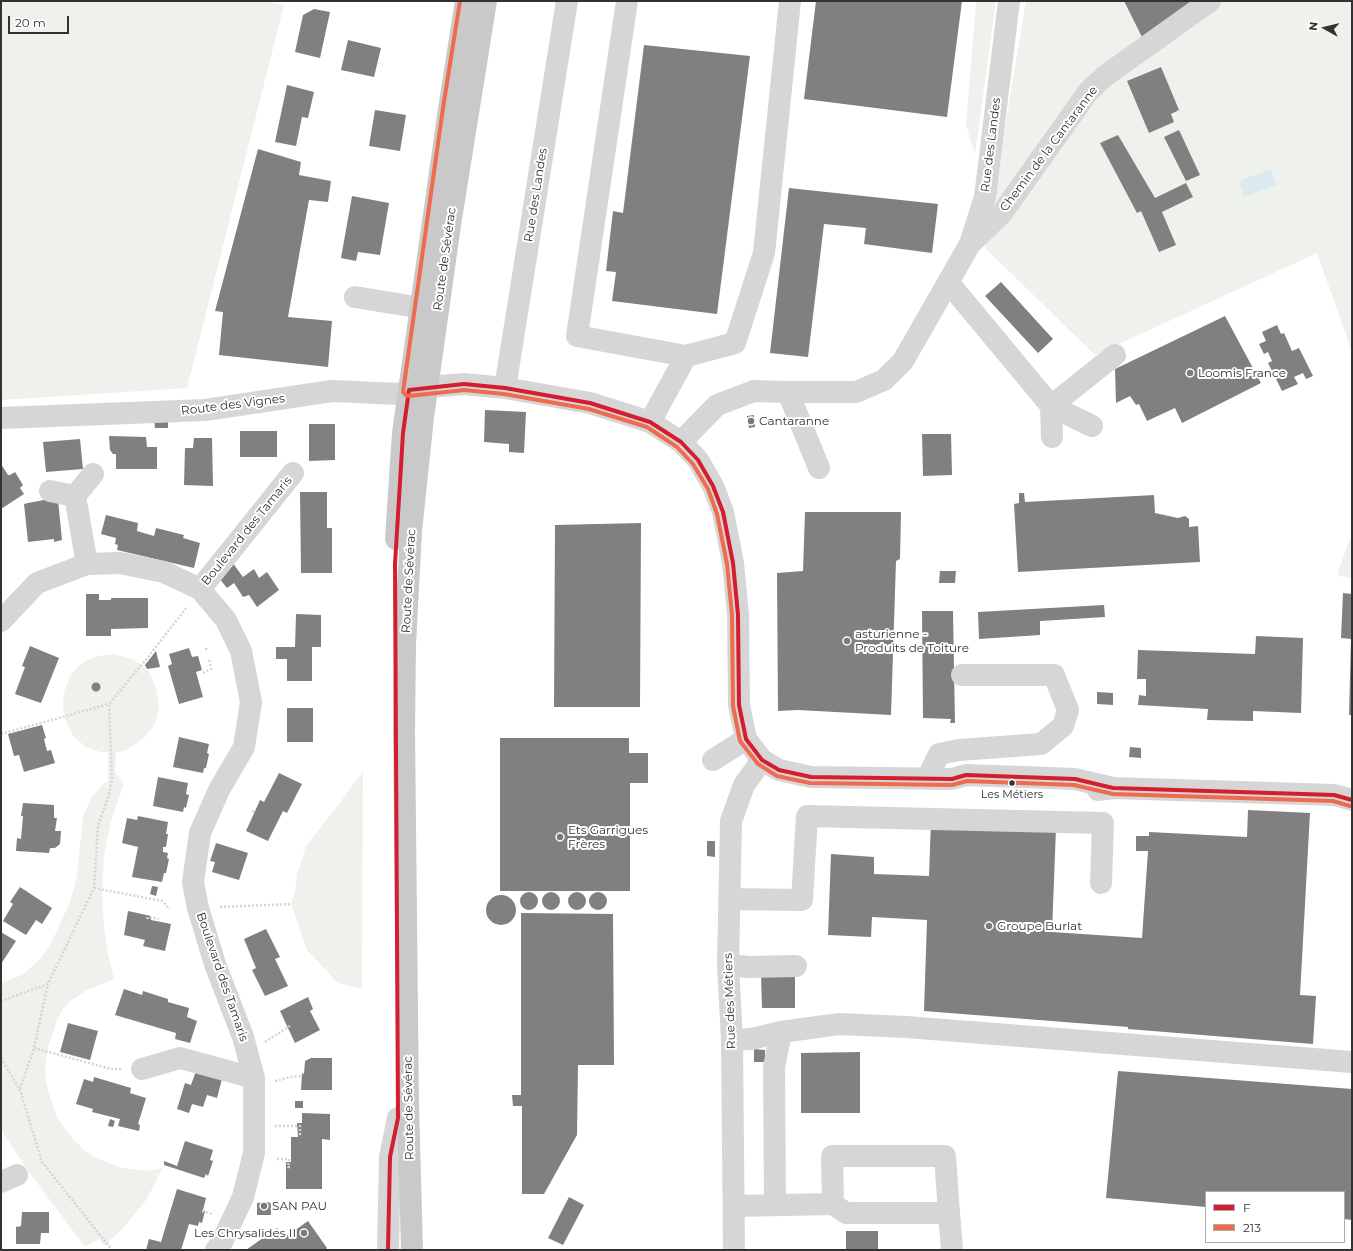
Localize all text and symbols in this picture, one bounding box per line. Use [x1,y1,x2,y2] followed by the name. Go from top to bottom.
[10,8,71,34] scale bar
[1305,8,1345,48] north arrow
[15,15,46,30] text: 20 m
[1306,21,1321,32] text: N
[997,83,1101,215] street label: Chemin de la Cantaranne
[978,97,1004,193] street label: Rue des Landes
[521,147,551,243] street label: Rue des Landes
[431,206,459,312] street label: Route de Sévérac
[1198,366,1286,380] place label: Loomis France
[1185,368,1195,378] marker: Loomis France
[180,391,286,419] street label: Route des Vignes
[759,414,829,428] place label: Cantaranne
[746,416,756,426] marker: Cantaranne
[199,474,295,588] street label: Boulevard des Tamaris
[399,529,419,633] street label: Route de Sévérac
[855,627,969,655] place label: asturienne - Produits de Toiture
[842,636,852,646] marker: asturienne - Produits de Toiture
[1007,778,1017,788] marker: Les Métiers
[981,788,1043,802] place label: Les Métiers
[568,823,648,851] place label: Ets Garrigues Frères
[555,832,565,842] marker: Ets Garrigues Frères
[193,910,251,1044] street label: Boulevard des Tamaris
[997,919,1082,933] place label: Groupe Burlat
[984,921,994,931] marker: Groupe Burlat
[721,953,739,1049] street label: Rue des Métiers
[401,1056,417,1160] street label: Route de Sévérac
[1205,1191,1345,1243] legend
[272,1199,327,1213] place label: SAN PAU
[1243,1200,1251,1215] text: F
[259,1201,269,1211] marker: SAN PAU
[1243,1220,1261,1235] text: 213
[194,1226,296,1240] place label: Les Chrysalides II
[299,1228,309,1238] marker: Les Chrysalides II

